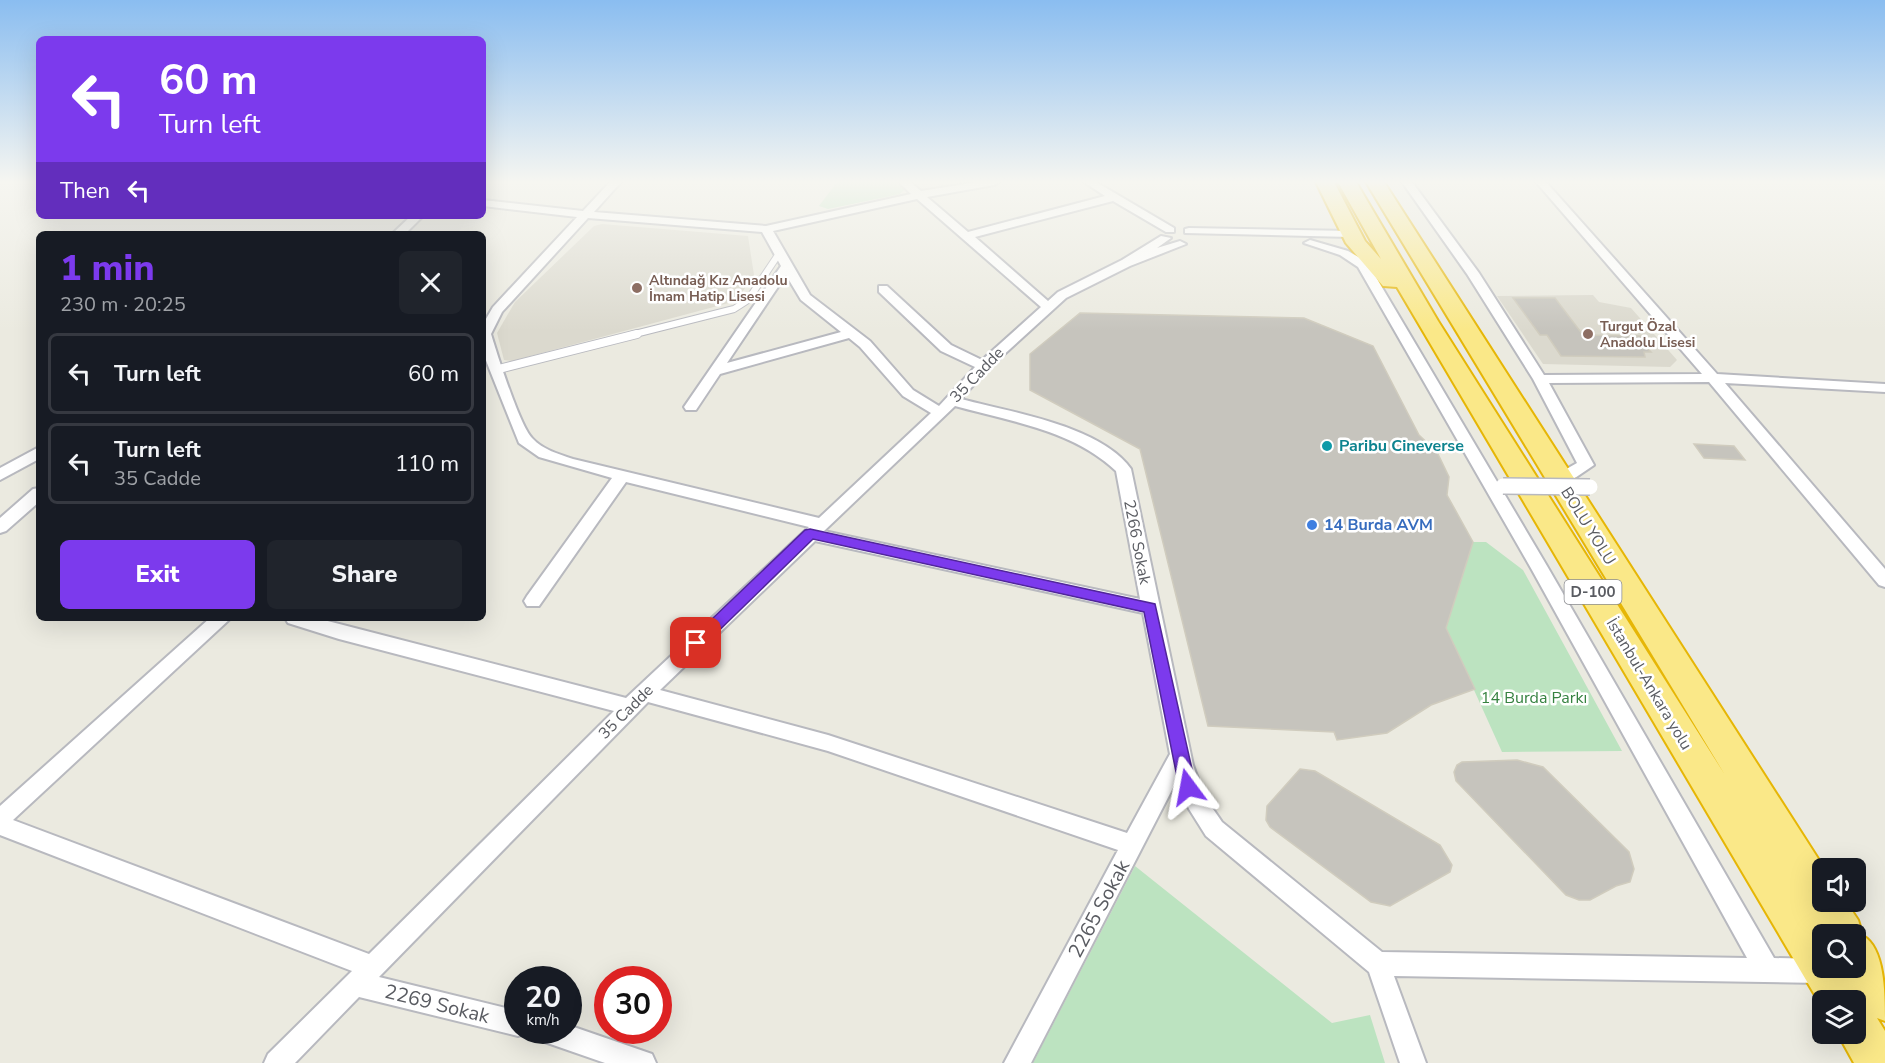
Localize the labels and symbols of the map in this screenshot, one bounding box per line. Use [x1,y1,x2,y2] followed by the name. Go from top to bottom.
[649,271,788,306] place label: Altındağ Kız Anadolu İmam Hatip Lisesi
[630,281,644,295] marker: Altındağ Kız Anadolu İmam Hatip Lisesi
[1600,317,1695,352] place label: Turgut Özal Anadolu Lisesi
[1581,327,1595,341] marker: Turgut Özal Anadolu Lisesi
[945,342,1009,408] street label: 35 Cadde
[1339,435,1464,457] place label: Paribu Cineverse
[1320,439,1334,453] marker: Paribu Cineverse
[1555,483,1621,569] street label: BOLU YOLU
[1118,498,1156,587] street label: 2266 Sokak
[1324,514,1433,536] place label: 14 Burda AVM
[1305,518,1319,532] marker: 14 Burda AVM
[1564,580,1622,604] road number: D-100
[1601,614,1697,754] street label: İstanbul-Ankara yolu
[670,617,721,668] pin
[594,680,658,744] street label: 35 Cadde
[1481,687,1587,709] park label: 14 Burda Parkı
[1156,755,1220,819] position arrow
[1062,855,1137,963] street label: 2265 Sokak
[594,966,672,1044] speed limit sign: 30
[382,978,493,1030] street label: 2269 Sokak

